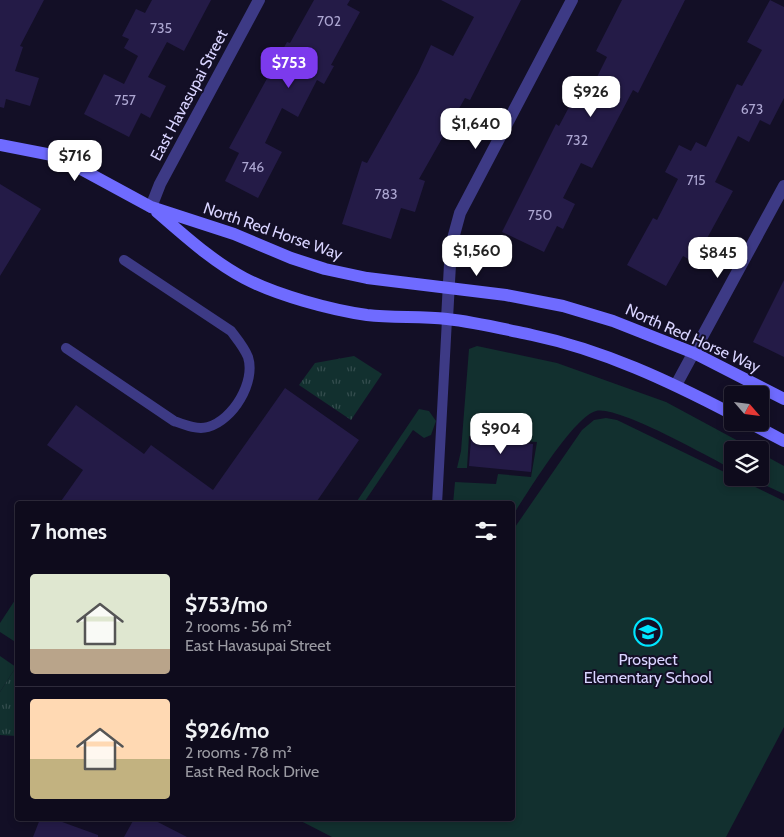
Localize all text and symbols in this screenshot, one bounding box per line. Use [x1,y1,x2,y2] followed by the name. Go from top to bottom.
[317,12,341,30] house number: 702
[150,19,172,37] house number: 735
[146,26,232,164] street label: East Havasupai Street
[259,46,319,89] pin: $753
[272,53,306,72] text: $753
[561,76,621,118] pin: $926
[573,82,609,101] text: $926
[114,91,136,109] house number: 757
[741,100,763,118] house number: 673
[435,108,517,150] pin: $1,640
[451,114,501,133] text: $1,640
[566,131,588,149] house number: 732
[45,140,105,182] pin: $716
[59,146,91,165] text: $716
[242,158,264,176] house number: 746
[686,171,706,189] house number: 715
[374,185,398,203] house number: 783
[201,198,345,264] street label: North Red Horse Way
[528,206,552,224] house number: 750
[436,234,518,277] pin: $1,560
[688,236,748,279] pin: $845
[453,241,501,260] text: $1,560
[699,243,737,262] text: $845
[623,300,763,376] street label: North Red Horse Way
[724,386,769,431] north arrow
[724,386,769,486] map controls
[471,412,531,455] pin: $904
[481,419,521,438] text: $904
[724,441,769,486] button: layers
[472,517,500,545] icon: filters
[30,519,107,544] text: 7 homes
[185,592,268,617] text: $753/mo
[70,594,130,654] icon: home
[185,617,292,636] text: 2 rooms · 56 m²
[633,617,663,647] school or university icon: Prospect Elementary School
[185,636,331,655] text: East Havasupai Street
[584,650,712,687] place label: Prospect Elementary School
[185,718,269,743] text: $926/mo
[70,719,130,779] icon: home
[185,743,292,762] text: 2 rooms · 78 m²
[185,762,319,781] text: East Red Rock Drive

